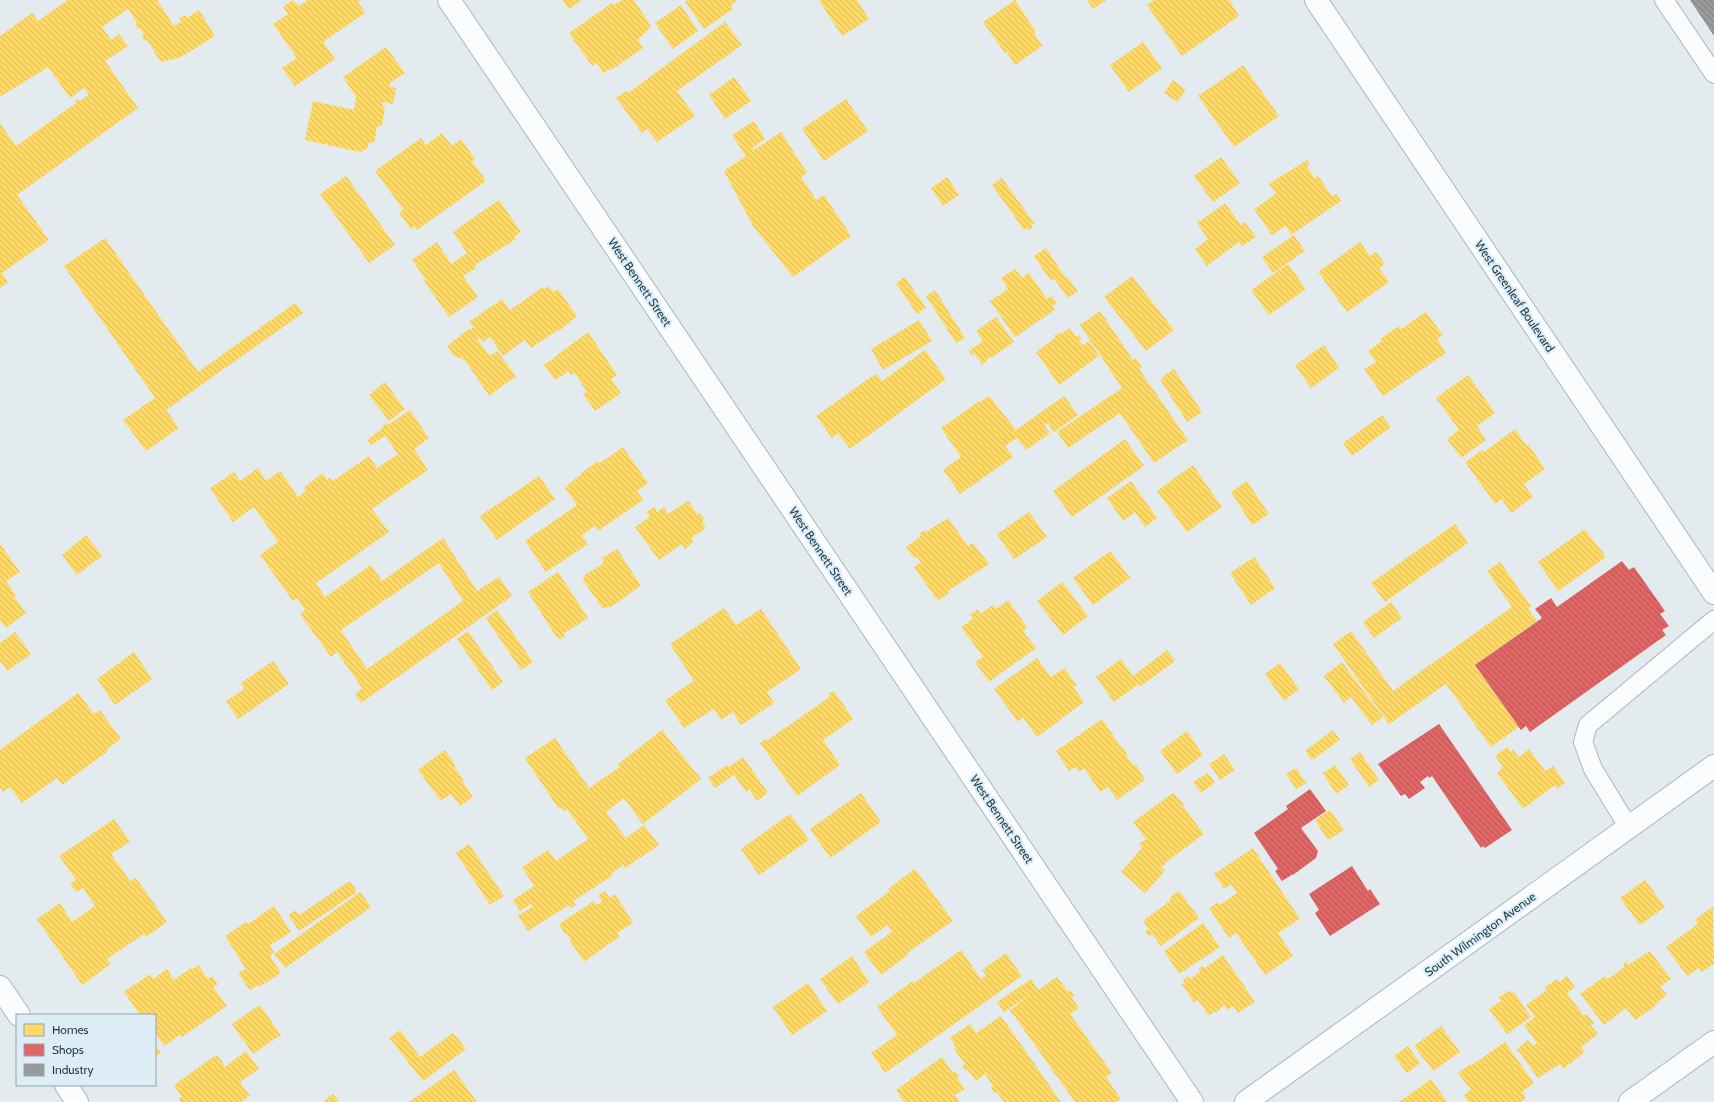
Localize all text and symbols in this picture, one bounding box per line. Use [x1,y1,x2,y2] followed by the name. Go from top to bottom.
[605,235,675,329] street label: West Bennett Street
[1472,237,1558,355] street label: West Greenleaf Boulevard
[786,504,856,598] street label: West Bennett Street
[967,772,1037,866] street label: West Bennett Street
[1422,889,1538,979] street label: South Wilmington Avenue
[16,1014,156,1086] legend
[52,1022,89,1037] text: Homes
[52,1042,84,1057] text: Shops
[52,1062,93,1077] text: Industry

